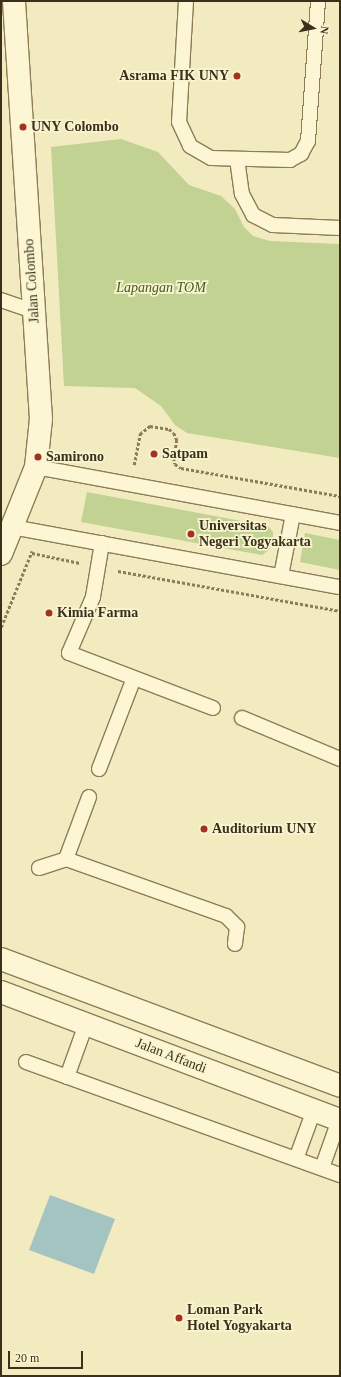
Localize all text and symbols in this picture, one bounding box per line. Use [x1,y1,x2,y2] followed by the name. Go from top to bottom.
[293,8,333,48] north arrow
[318,25,331,35] text: N
[119,68,229,84] place label: Asrama FIK UNY
[232,71,242,81] marker: Asrama FIK UNY
[31,119,119,135] place label: UNY Colombo
[18,122,28,132] marker: UNY Colombo
[21,238,43,324] street label: Jalan Colombo
[116,280,206,296] park label: Lapangan TOM
[162,446,208,462] place label: Satpam
[46,449,104,465] place label: Samirono
[149,449,159,459] marker: Satpam
[33,452,43,462] marker: Samirono
[199,518,311,550] place label: Universitas Negeri Yogyakarta
[186,529,196,539] marker: Universitas Negeri Yogyakarta
[57,605,138,621] place label: Kimia Farma
[44,608,54,618] marker: Kimia Farma
[212,821,317,837] place label: Auditorium UNY
[199,824,209,834] marker: Auditorium UNY
[133,1035,209,1077] street label: Jalan Affandi
[187,1302,292,1334] place label: Loman Park Hotel Yogyakarta
[174,1313,184,1323] marker: Loman Park Hotel Yogyakarta
[10,1343,85,1369] scale bar
[15,1351,39,1365] text: 20 m

